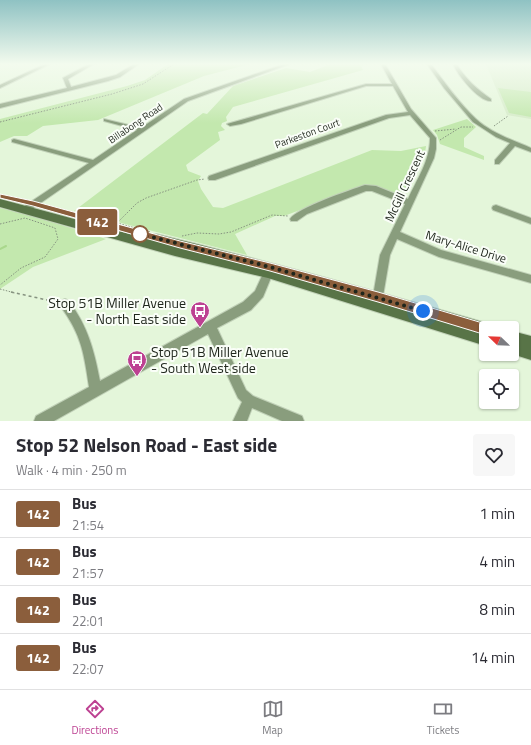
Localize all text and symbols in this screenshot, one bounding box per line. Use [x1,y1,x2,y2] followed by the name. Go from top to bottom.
[105,100,166,147] street label: Billabong Road
[273,115,342,152] street label: Parkeston Court
[380,146,430,225] street label: McGill Crescent
[74,209,120,235] line badge: 142
[85,211,109,232] text: 142
[131,225,149,243] unlabelled marker
[423,225,509,268] street label: Mary-Alice Drive
[48,292,186,329] place label: Stop 51B Miller Avenue - North East side
[189,300,211,328] bus stop icon: Stop 51B Miller Avenue - North East side
[413,301,433,321] your location
[479,321,519,361] north arrow
[479,321,519,409] map controls
[151,341,289,378] place label: Stop 51B Miller Avenue - South West side
[126,349,148,377] bus stop icon: Stop 51B Miller Avenue - South West side
[479,369,519,409] button: locate
[16,430,277,459] text: Stop 52 Nelson Road - East side
[473,434,515,476] button: heart
[16,460,127,480] text: Walk · 4 min · 250 m
[72,492,97,515] text: Bus
[479,502,515,525] text: 1 min
[26,503,50,524] text: 142
[72,515,104,535] text: 21:54
[72,540,97,563] text: Bus
[479,550,515,573] text: 4 min
[26,551,50,572] text: 142
[72,563,104,583] text: 21:57
[72,588,97,611] text: Bus
[479,598,515,621] text: 8 min
[26,599,50,620] text: 142
[72,611,104,631] text: 22:01
[72,636,97,659] text: Bus
[471,646,515,669] text: 14 min
[26,647,50,668] text: 142
[72,659,104,679] text: 22:07
[72,698,118,738] tab: Directions
[262,698,284,738] tab: Map
[427,698,459,738] tab: Tickets

